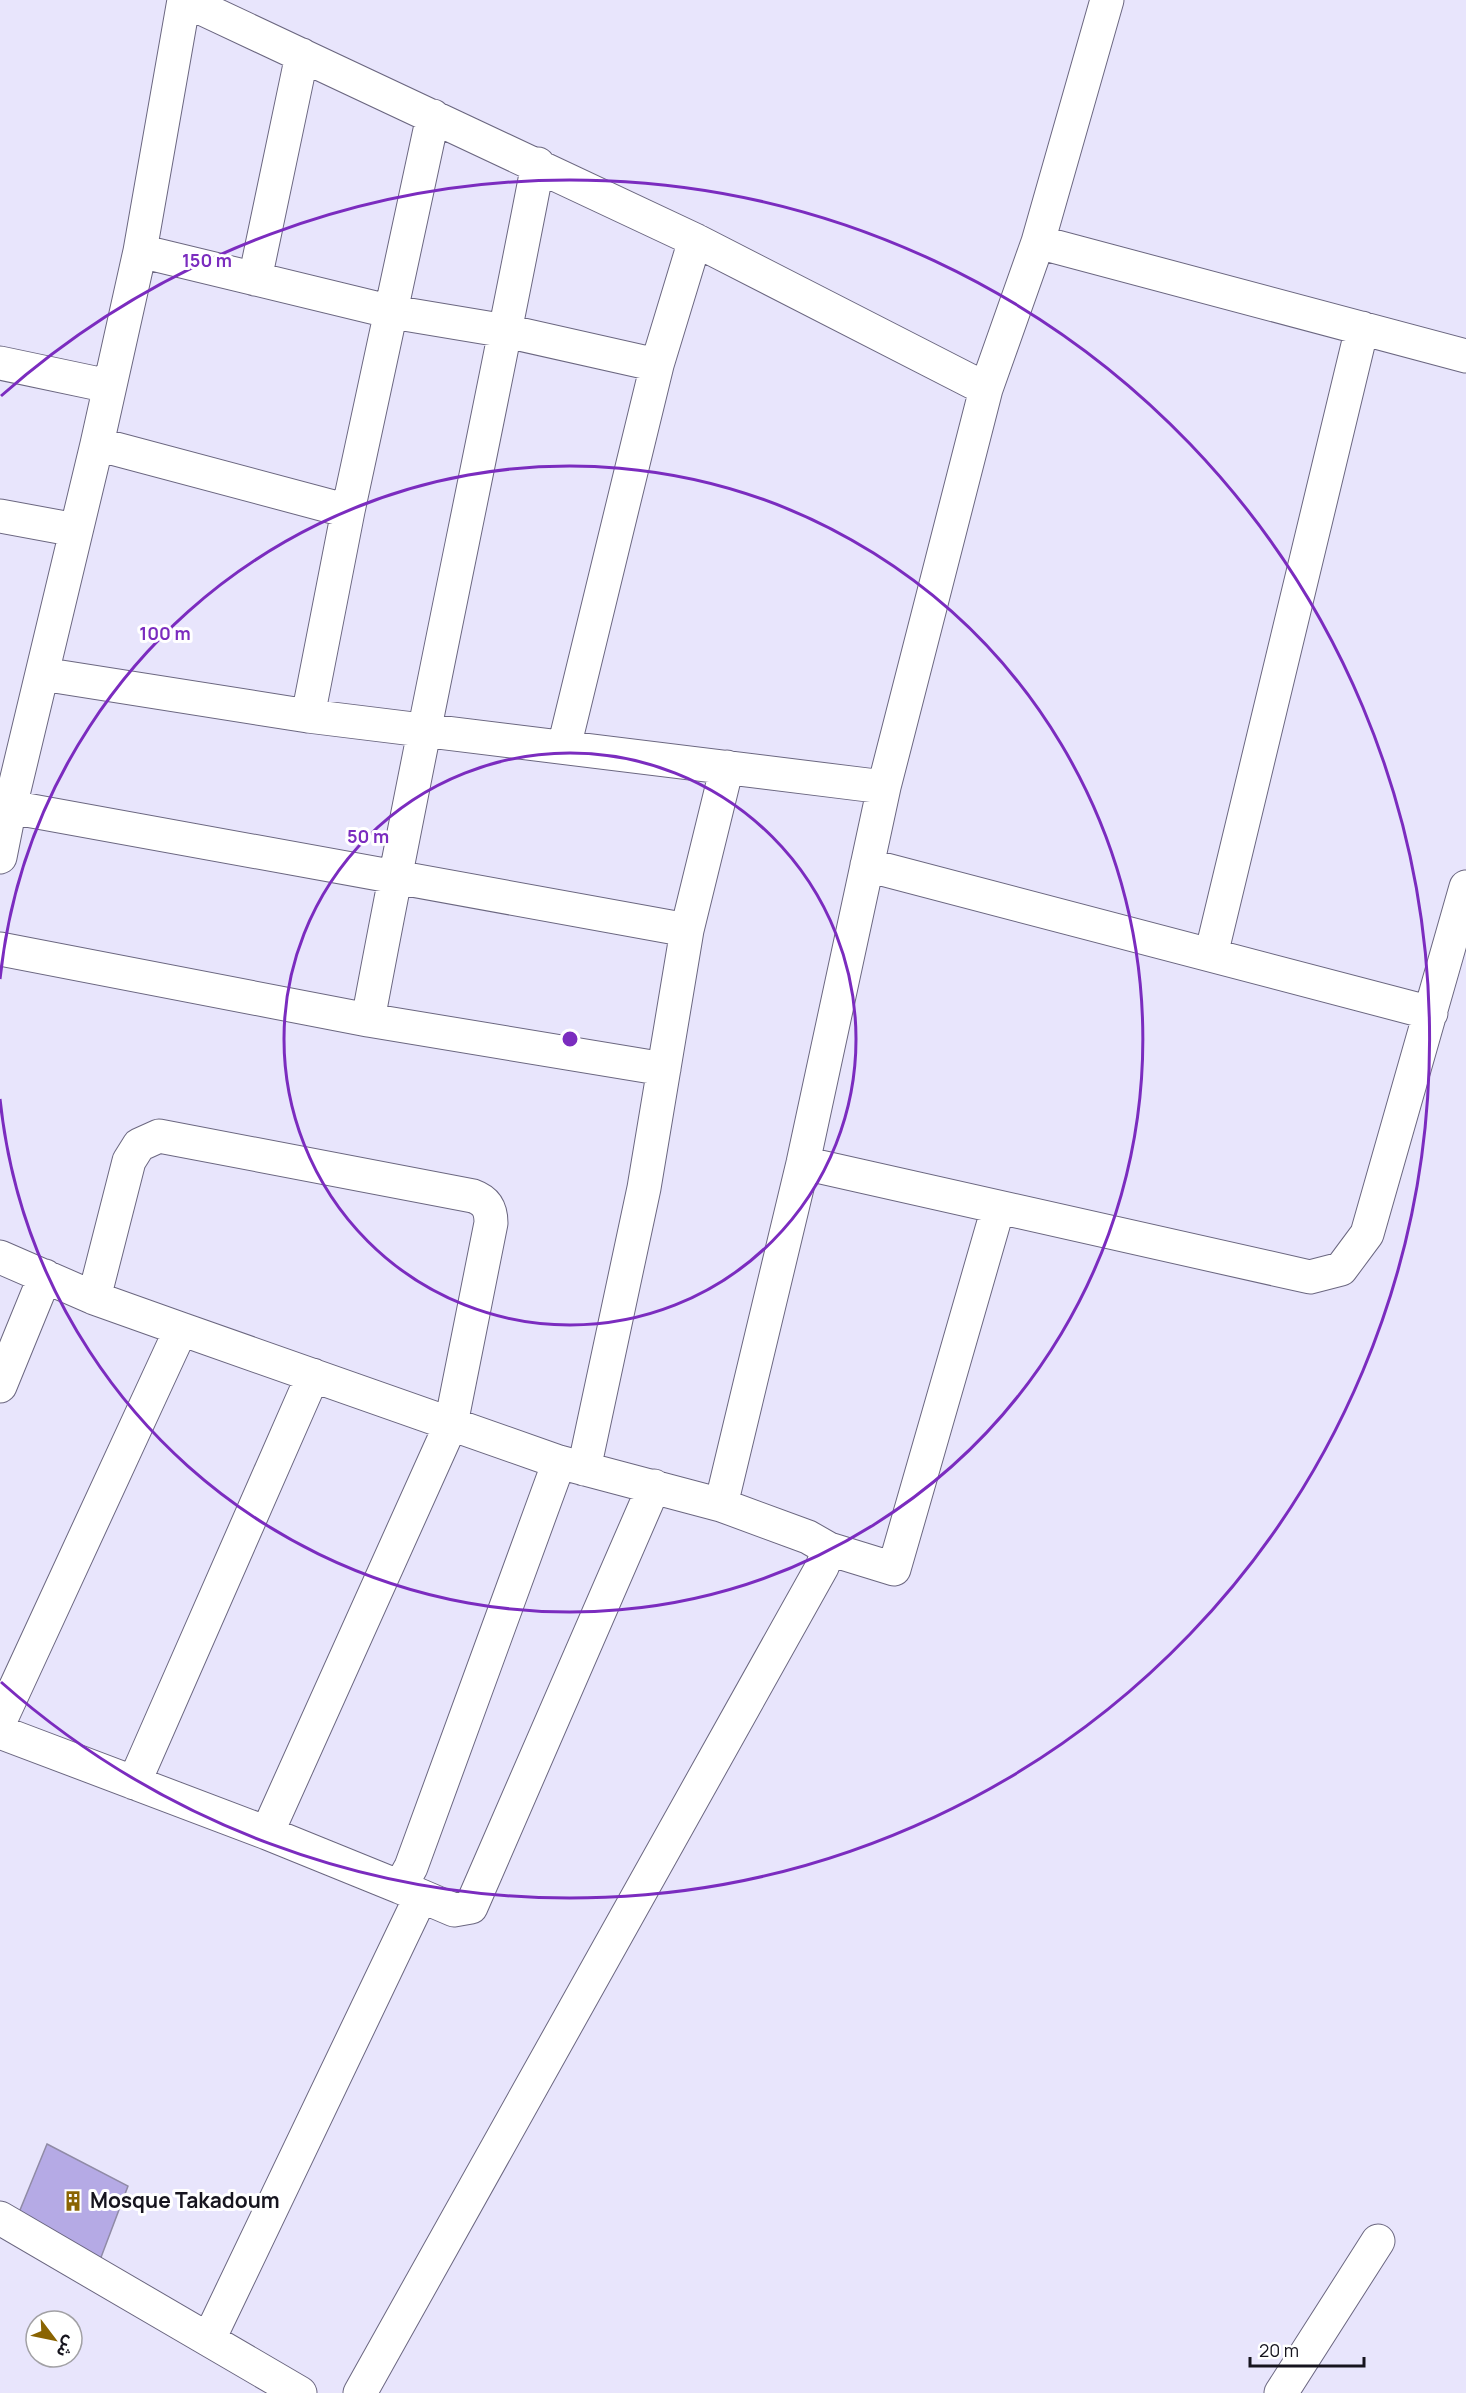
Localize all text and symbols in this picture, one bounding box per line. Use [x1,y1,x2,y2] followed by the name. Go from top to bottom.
[182,248,232,272] text: 150 m
[139,621,191,645] text: 100 m
[347,824,389,848] text: 50 m
[560,1029,580,1049] centre of rings
[90,2186,280,2214] place label: Mosque Takadoum
[61,2189,85,2213] building icon: Mosque Takadoum
[24,2309,84,2369] north arrow
[1250,2330,1364,2368] scale bar
[52,2332,82,2362] text: ش
[1259,2338,1299,2362] text: 20 m

